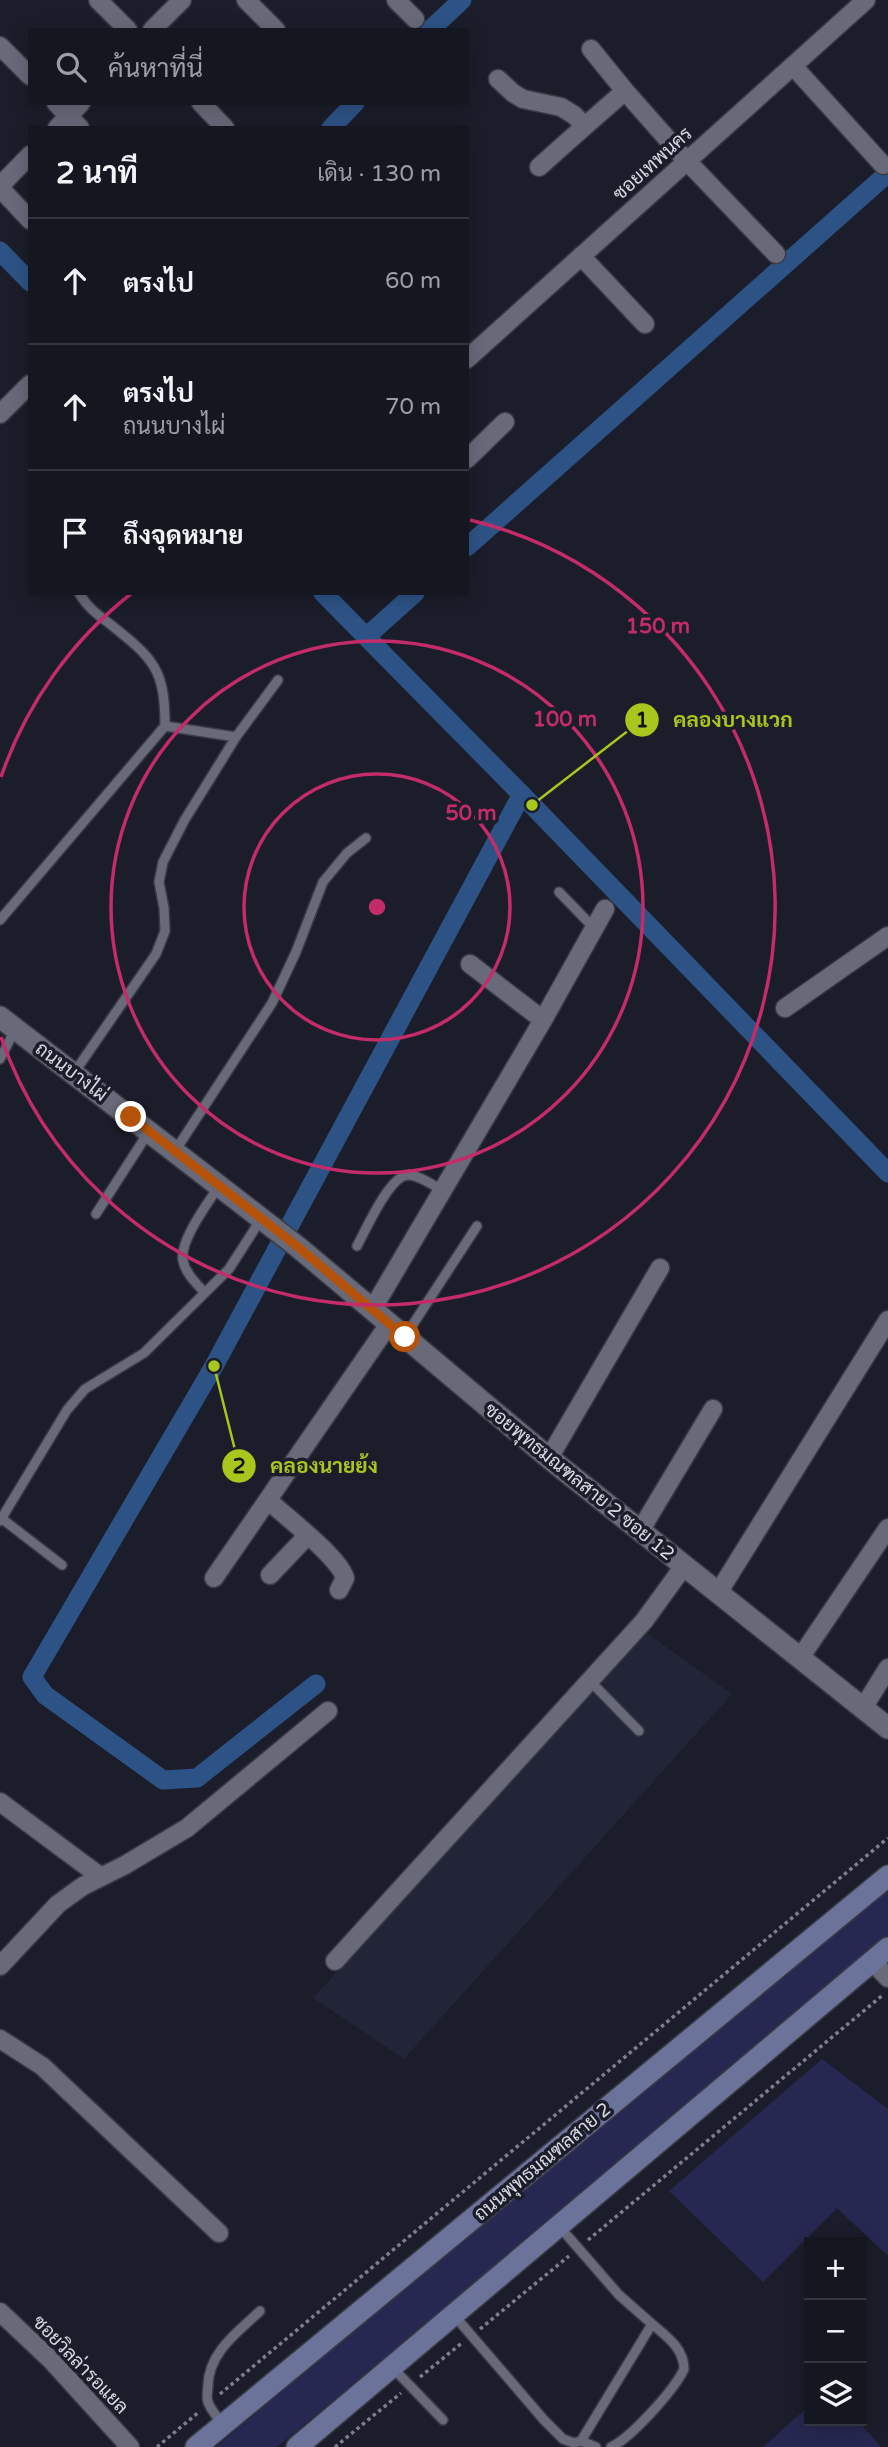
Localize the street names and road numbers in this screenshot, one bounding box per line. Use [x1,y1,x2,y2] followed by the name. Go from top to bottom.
[609,123,697,205] street label: ซอยเทพนคร
[31,1036,113,1106] street label: ถนนบางไผ่
[480,1398,679,1566] street label: ซอยพุทธมณฑลสาย 2 ซอย 12
[470,2098,616,2226] street label: ถนนพุทธมณฑลสาย 2
[28,2310,133,2418] street label: ซอยวิลล่ารอแยล

